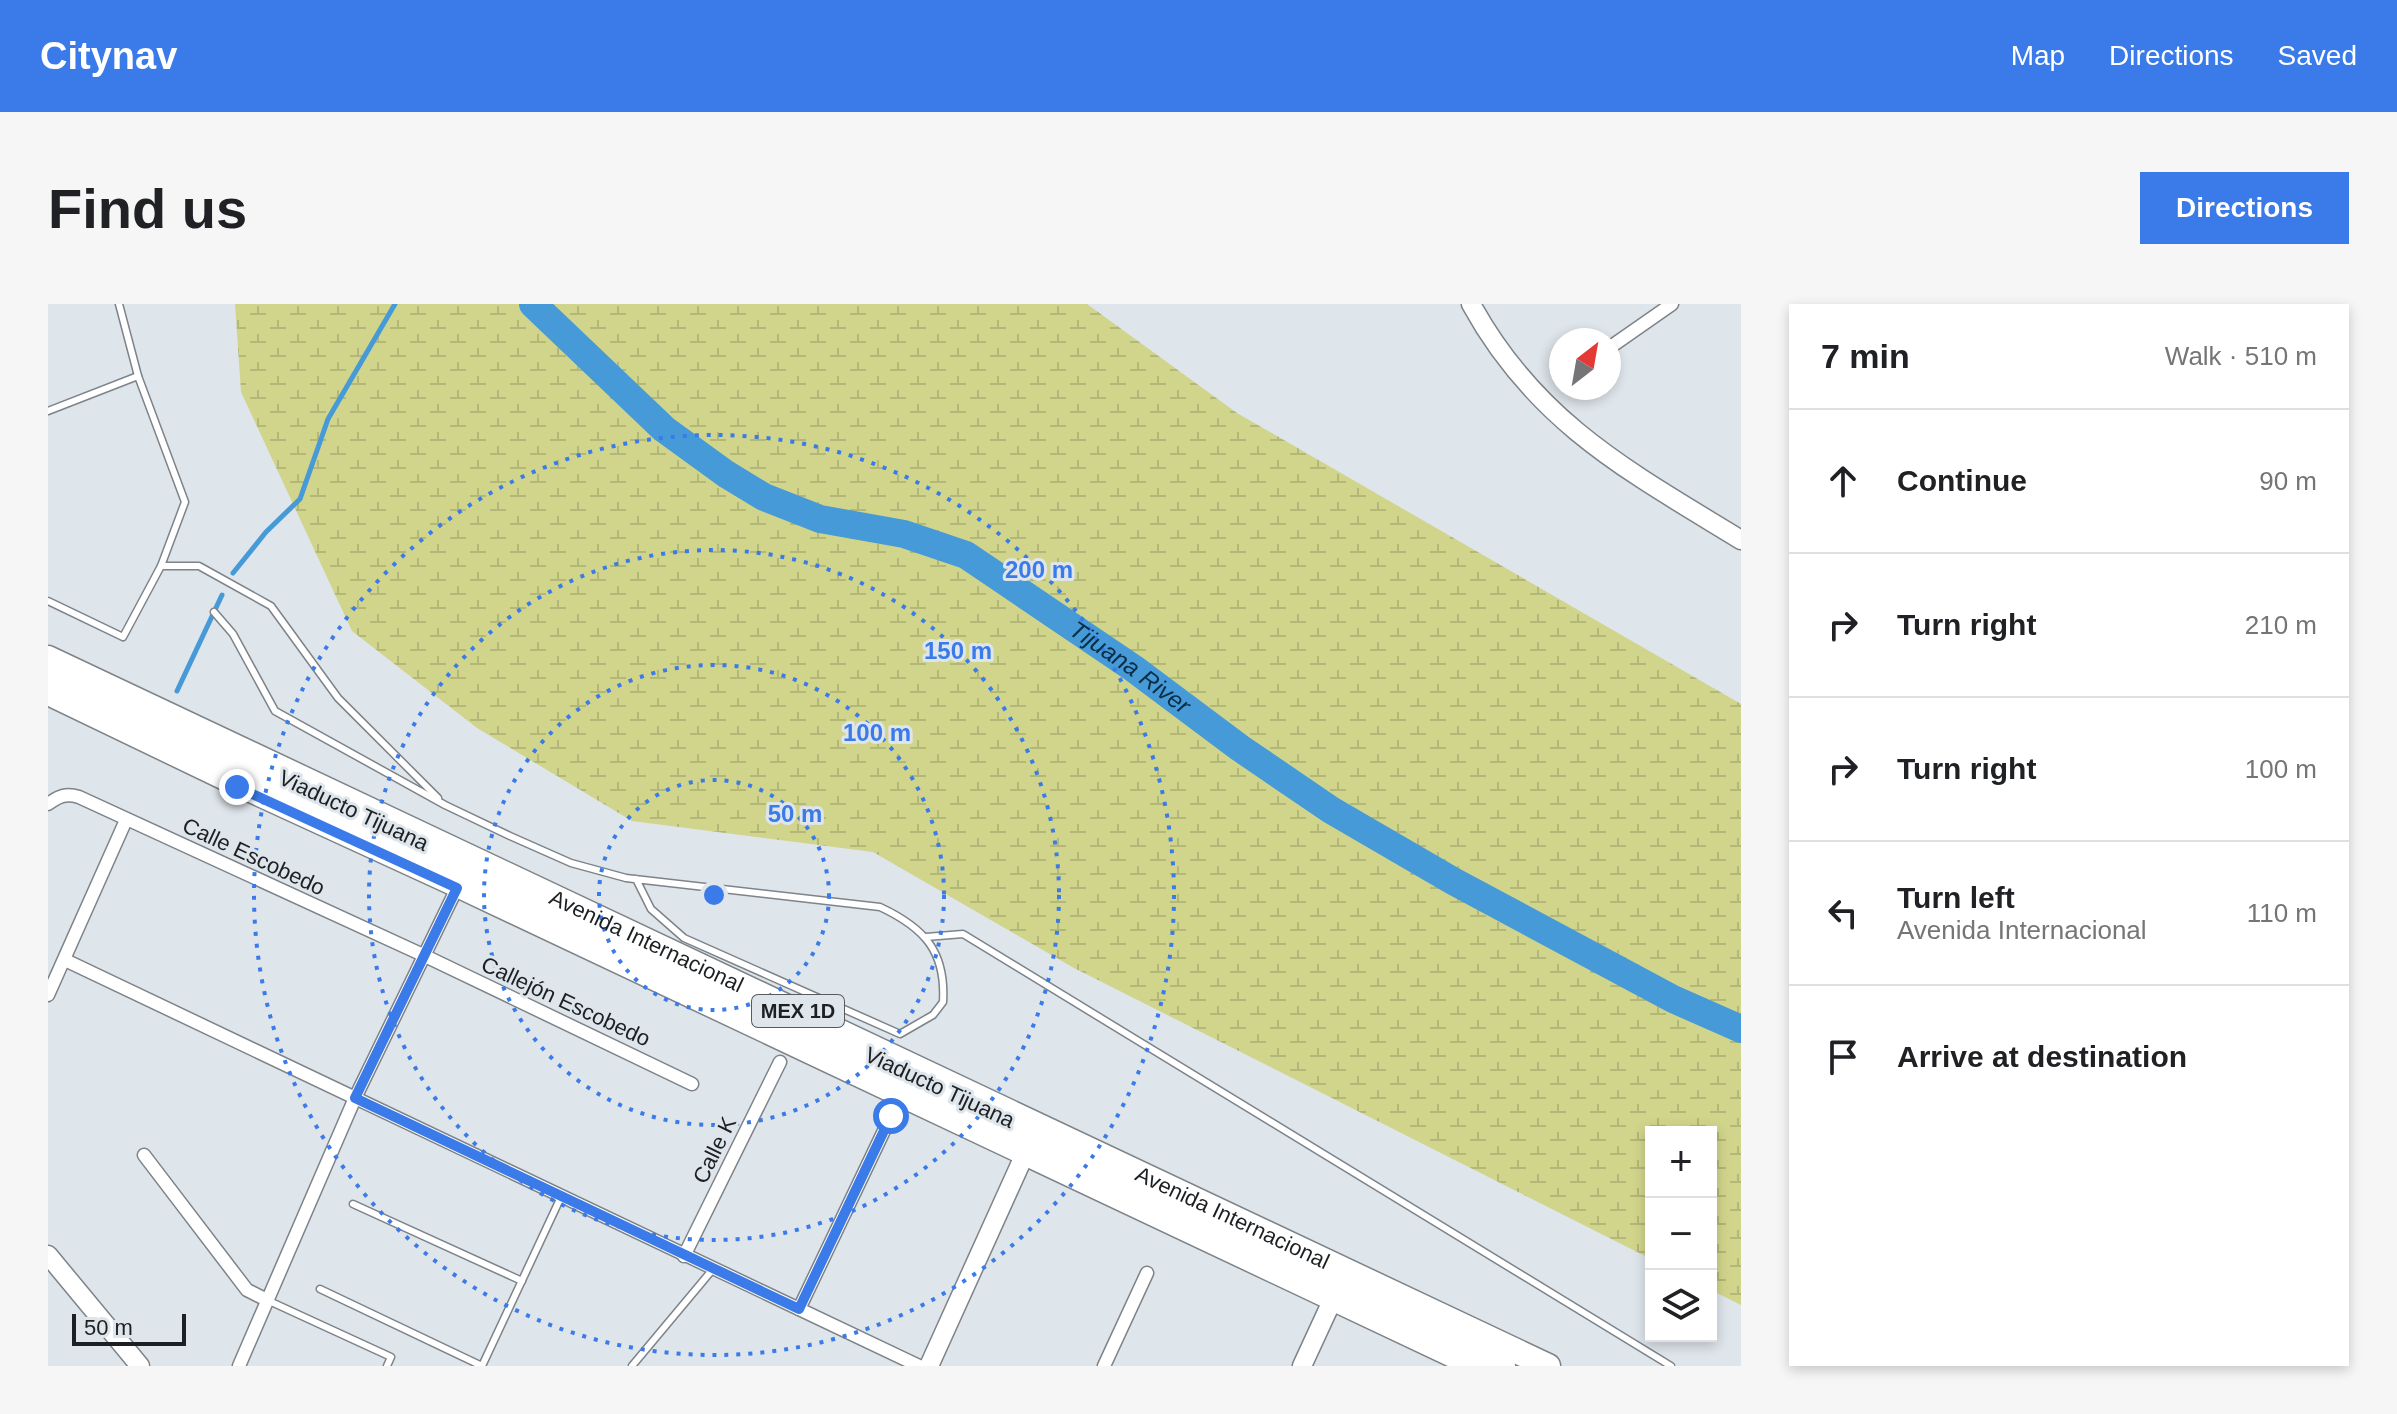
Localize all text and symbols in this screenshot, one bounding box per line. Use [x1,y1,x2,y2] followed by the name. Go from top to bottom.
[40,35,177,77] text: Citynav
[2011,40,2065,71] text: Map
[2109,40,2234,71] text: Directions
[2278,40,2357,71] text: Saved
[2140,172,2349,244] button: Directions
[48,177,247,240] text: Find us
[1549,328,1621,400] north arrow
[1821,337,1910,375] text: 7 min
[2165,341,2317,371] text: Walk · 510 m
[1821,459,1865,503] icon: ahead
[1897,464,2027,497] text: Continue
[2259,466,2317,496] text: 90 m
[1005,556,1073,583] text: 200 m
[1821,603,1865,647] icon: right
[1897,608,2036,641] text: Turn right
[2245,610,2317,640] text: 210 m
[1065,615,1197,720] water label: Tijuana River
[924,637,992,664] text: 150 m
[843,719,911,746] text: 100 m
[1821,747,1865,791] icon: right
[1897,752,2036,785] text: Turn right
[2245,754,2317,784] text: 100 m
[275,765,433,856] street label: Viaducto Tijuana
[219,769,255,805] route end
[768,800,822,827] text: 50 m
[179,813,329,900] street label: Calle Escobedo
[700,881,728,909] centre of rings
[1897,881,2015,914] text: Turn left
[546,885,747,997] street label: Avenida Internacional
[1821,891,1865,935] icon: left
[2247,898,2317,928] text: 110 m
[1897,915,2147,945] text: Avenida Internacional
[477,951,654,1052] street label: Callejón Escobedo
[752,995,844,1027] road number: MEX 1D
[1821,1035,1865,1079] icon: arrive
[1897,1040,2187,1073] text: Arrive at destination
[861,1042,1019,1133] street label: Viaducto Tijuana
[873,1098,909,1134] route start
[688,1113,741,1188] street label: Calle K
[1645,1126,1717,1342] map controls
[1645,1126,1717,1198] button: +
[1132,1161,1333,1274] street label: Avenida Internacional
[1645,1198,1717,1270] button: −
[1645,1270,1717,1342] button: layers
[72,1310,186,1346] scale bar
[84,1315,133,1340] text: 50 m

